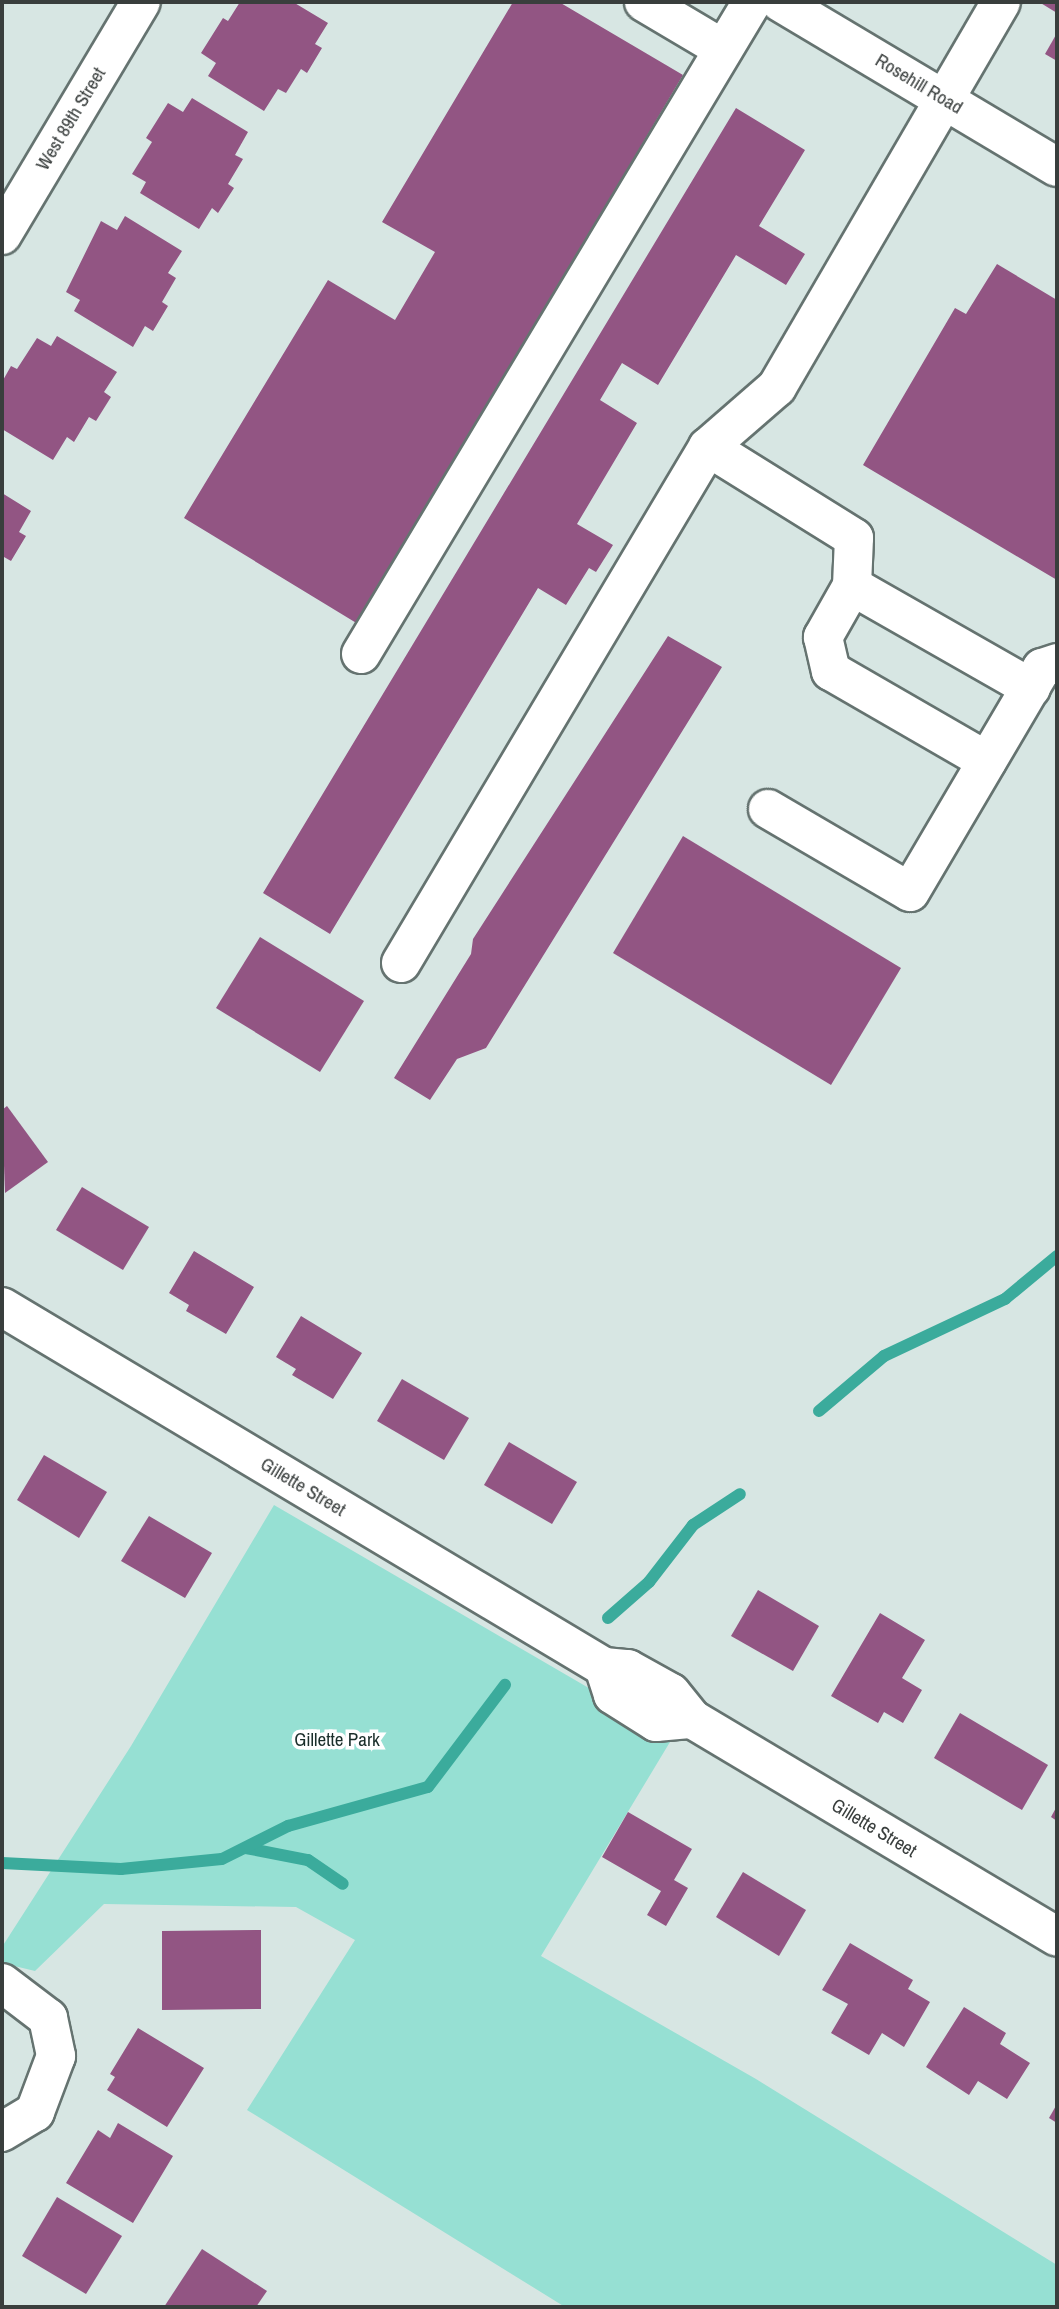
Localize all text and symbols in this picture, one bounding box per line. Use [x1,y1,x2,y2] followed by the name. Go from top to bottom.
[871,49,967,119] street label: Rosehill Road
[31,64,111,174] street label: West 89th Street
[256,1453,350,1521] street label: Gillette Street
[294,1729,380,1751] park label: Gillette Park
[827,1794,921,1862] street label: Gillette Street

